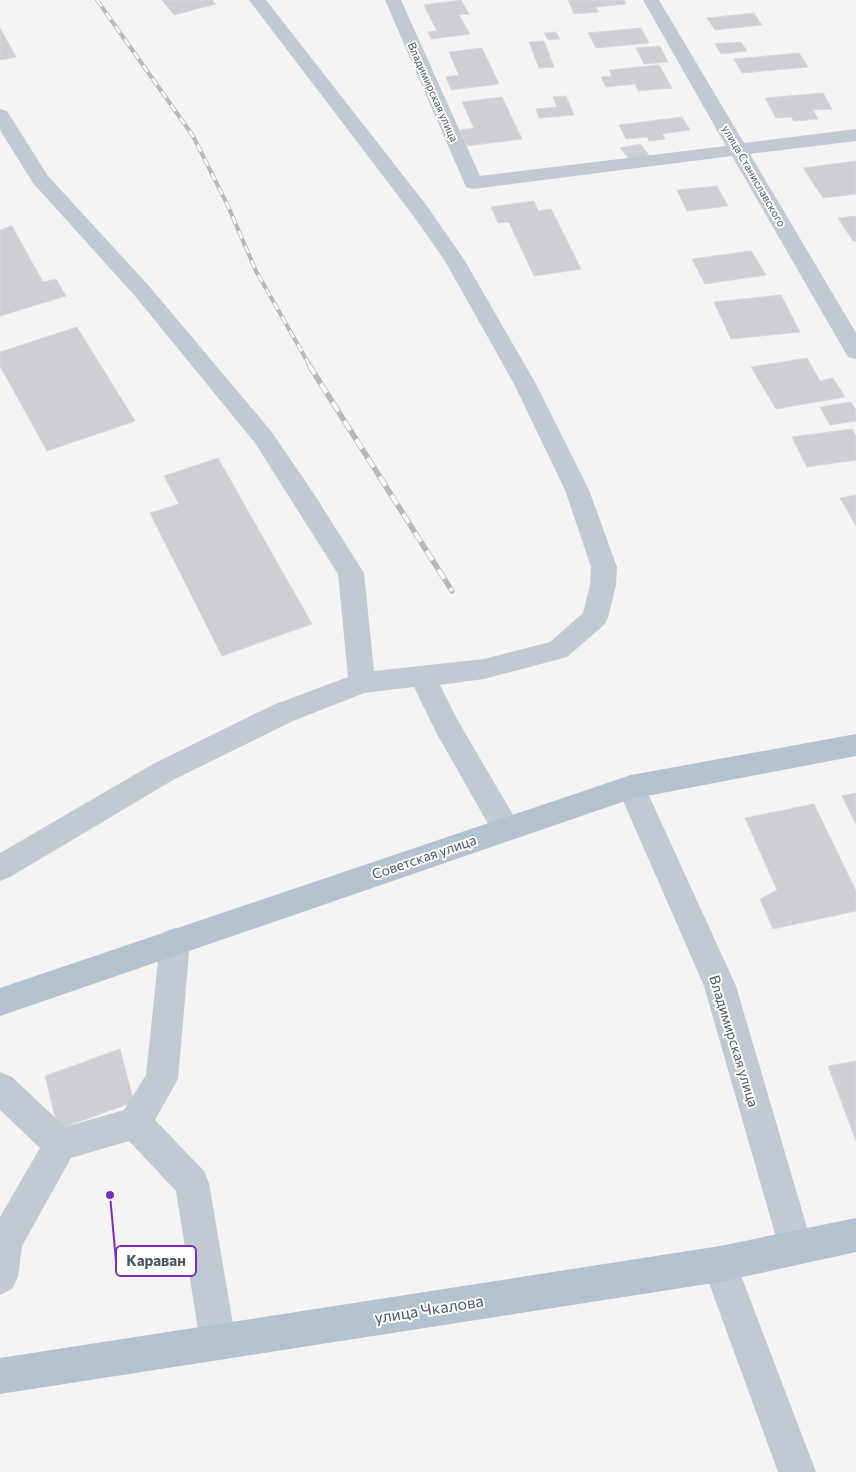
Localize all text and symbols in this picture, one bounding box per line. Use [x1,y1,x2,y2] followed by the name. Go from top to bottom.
[406,40,461,144] street label: Владимирская улица
[720,123,789,229] street label: улица Станиславского
[369,831,478,882] street label: Советская улица
[706,973,763,1109] street label: Владимирская улица
[116,1246,196,1276] callout: Караван
[126,1251,186,1269] text: Караван
[373,1291,485,1326] street label: улица Чкалова

